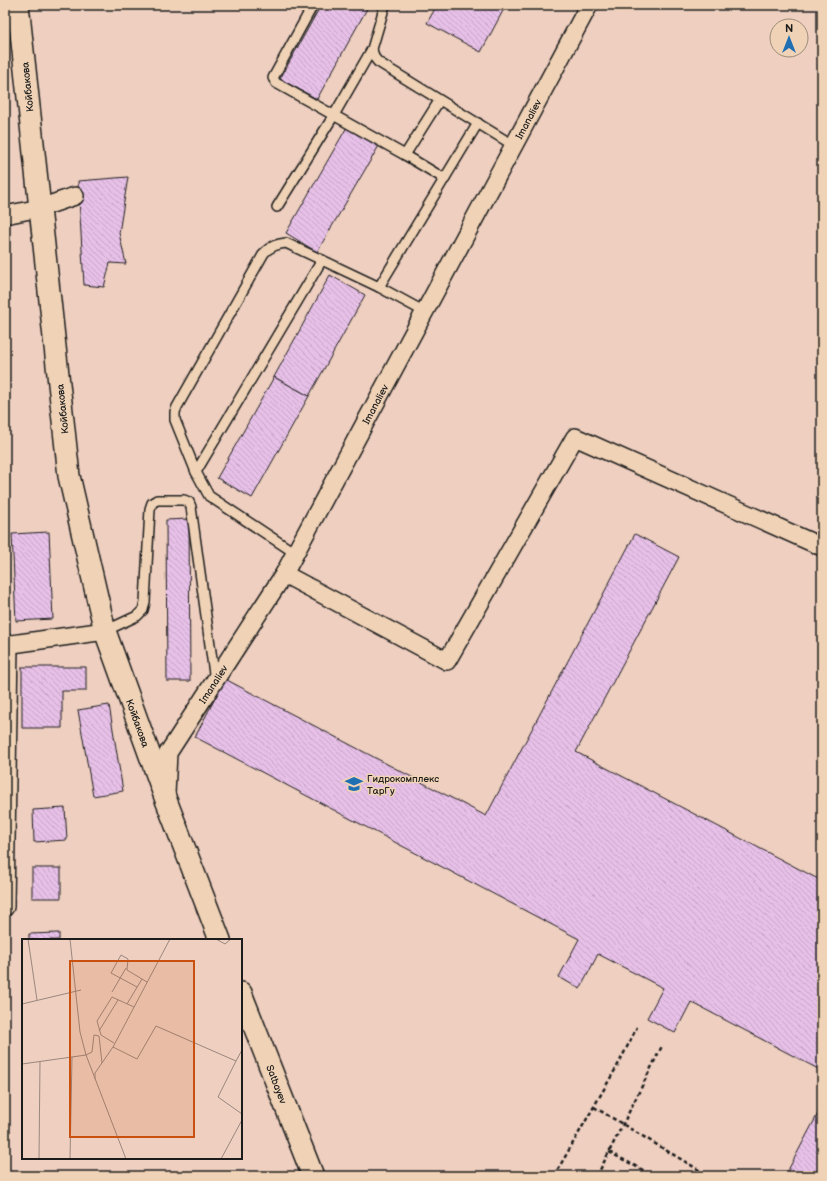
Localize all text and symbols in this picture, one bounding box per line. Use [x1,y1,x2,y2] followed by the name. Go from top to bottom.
[769,18,809,58] north arrow
[785,22,793,35] text: N
[19,61,37,113] street label: Койбакова
[513,97,545,142] street label: Imanaliev
[360,382,392,427] street label: Imanaliev
[54,383,72,435] street label: Койбакова
[197,663,231,706] street label: Imanaliev
[123,698,151,749] street label: Койбакова
[367,773,439,797] place label: Гидрокомплекс ТарГу
[344,774,364,794] school or university icon: Гидрокомплекс ТарГу
[22,939,242,1159] inset map
[263,1063,289,1106] street label: Satbayev

